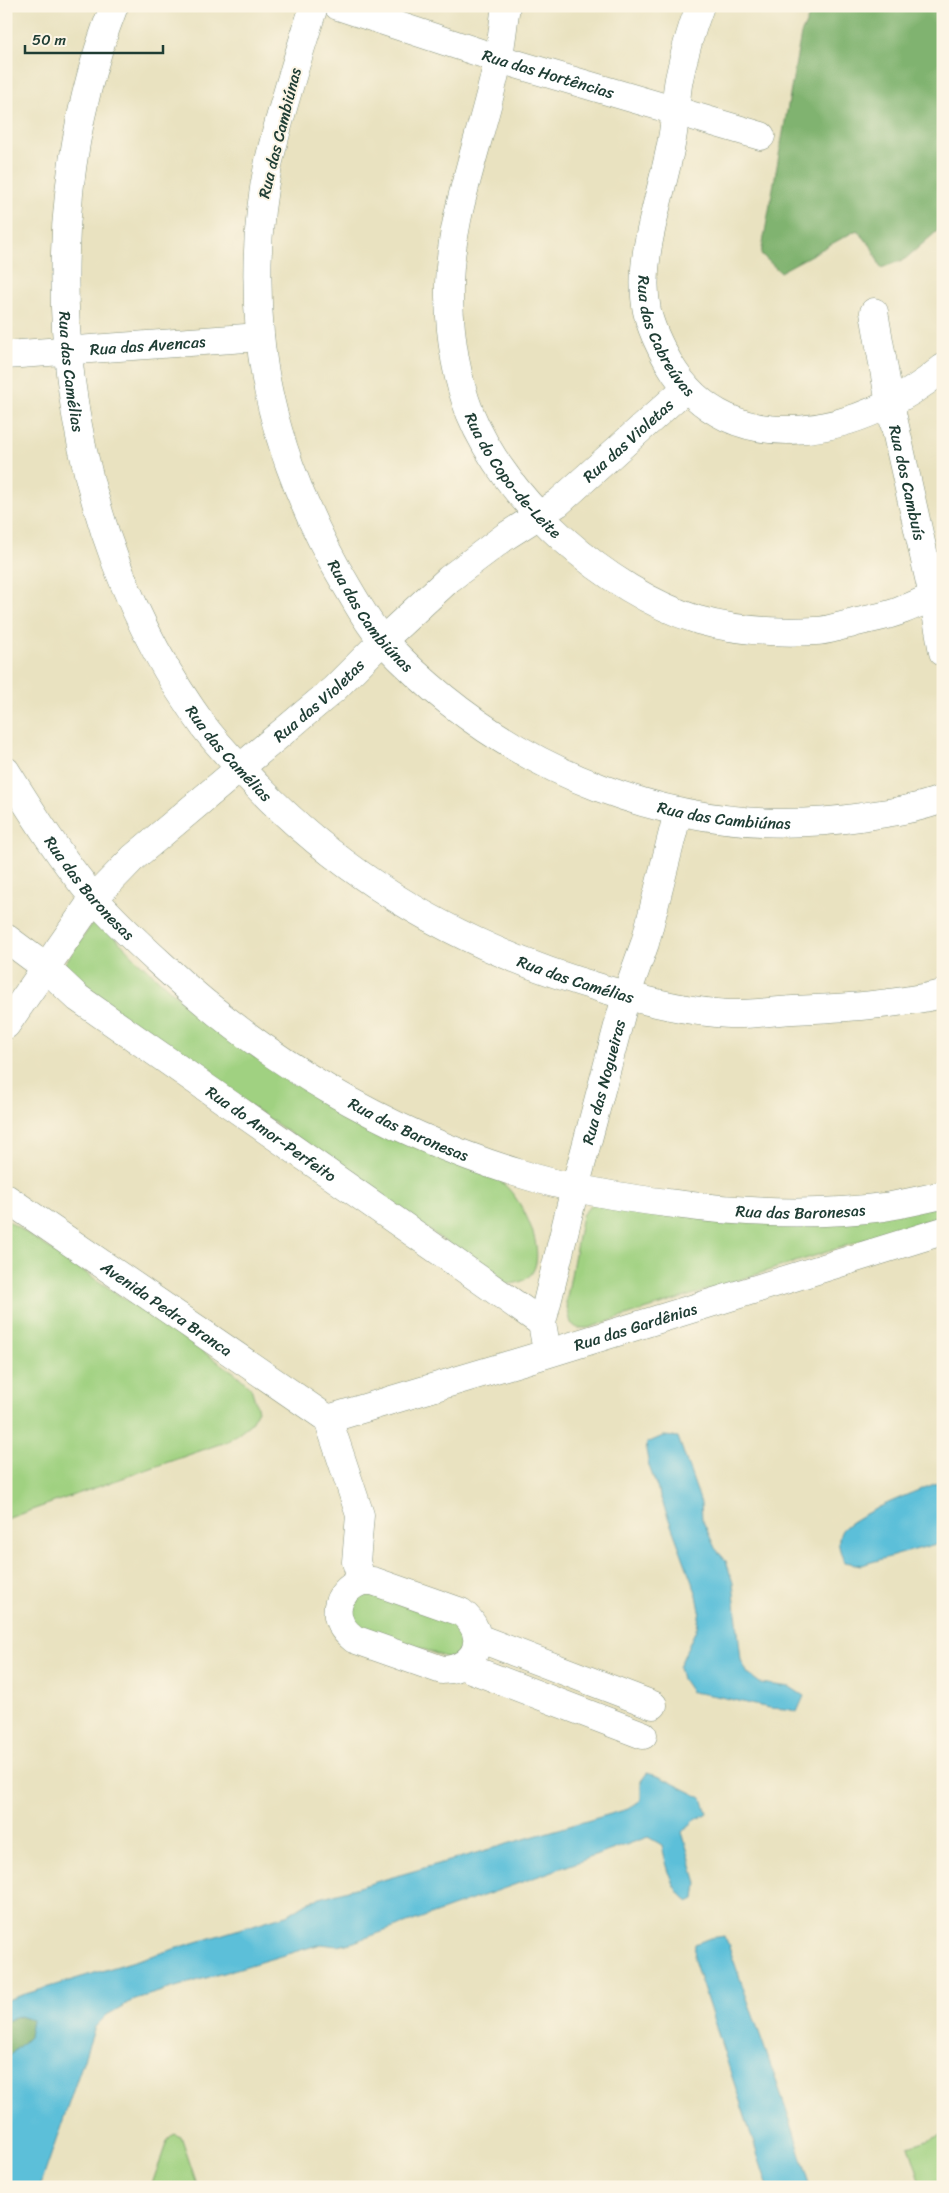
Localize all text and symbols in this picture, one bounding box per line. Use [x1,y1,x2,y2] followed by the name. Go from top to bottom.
[25,22,162,54] scale bar
[32,27,67,53] text: 50 m
[479,41,618,107] street label: Rua das Hortências
[249,64,310,202] street label: Rua das Cambiúnas
[629,275,702,404] street label: Rua das Cabreúvas
[50,311,93,435] street label: Rua das Camélias
[89,327,207,364] street label: Rua das Avencas
[576,391,681,490] street label: Rua das Violetas
[456,408,569,546] street label: Rua do Copo-de-Leite
[880,422,934,544] street label: Rua dos Cambuís
[319,554,421,680] street label: Rua das Cambiúnas
[266,651,372,750] street label: Rua das Violetas
[178,699,280,810] street label: Rua das Camélias
[654,793,791,838] street label: Rua das Cambiúnas
[36,830,142,948] street label: Rua das Baronesas
[513,947,638,1012] street label: Rua das Camélias
[573,1016,634,1148] street label: Rua das Nogueiras
[200,1078,343,1190] street label: Rua do Amor-Perfeito
[343,1089,473,1170] street label: Rua das Baronesas
[735,1195,867,1227] street label: Rua das Baronesas
[94,1252,238,1364] street label: Avenida Pedra Branca
[570,1294,701,1360] street label: Rua das Gardênias

